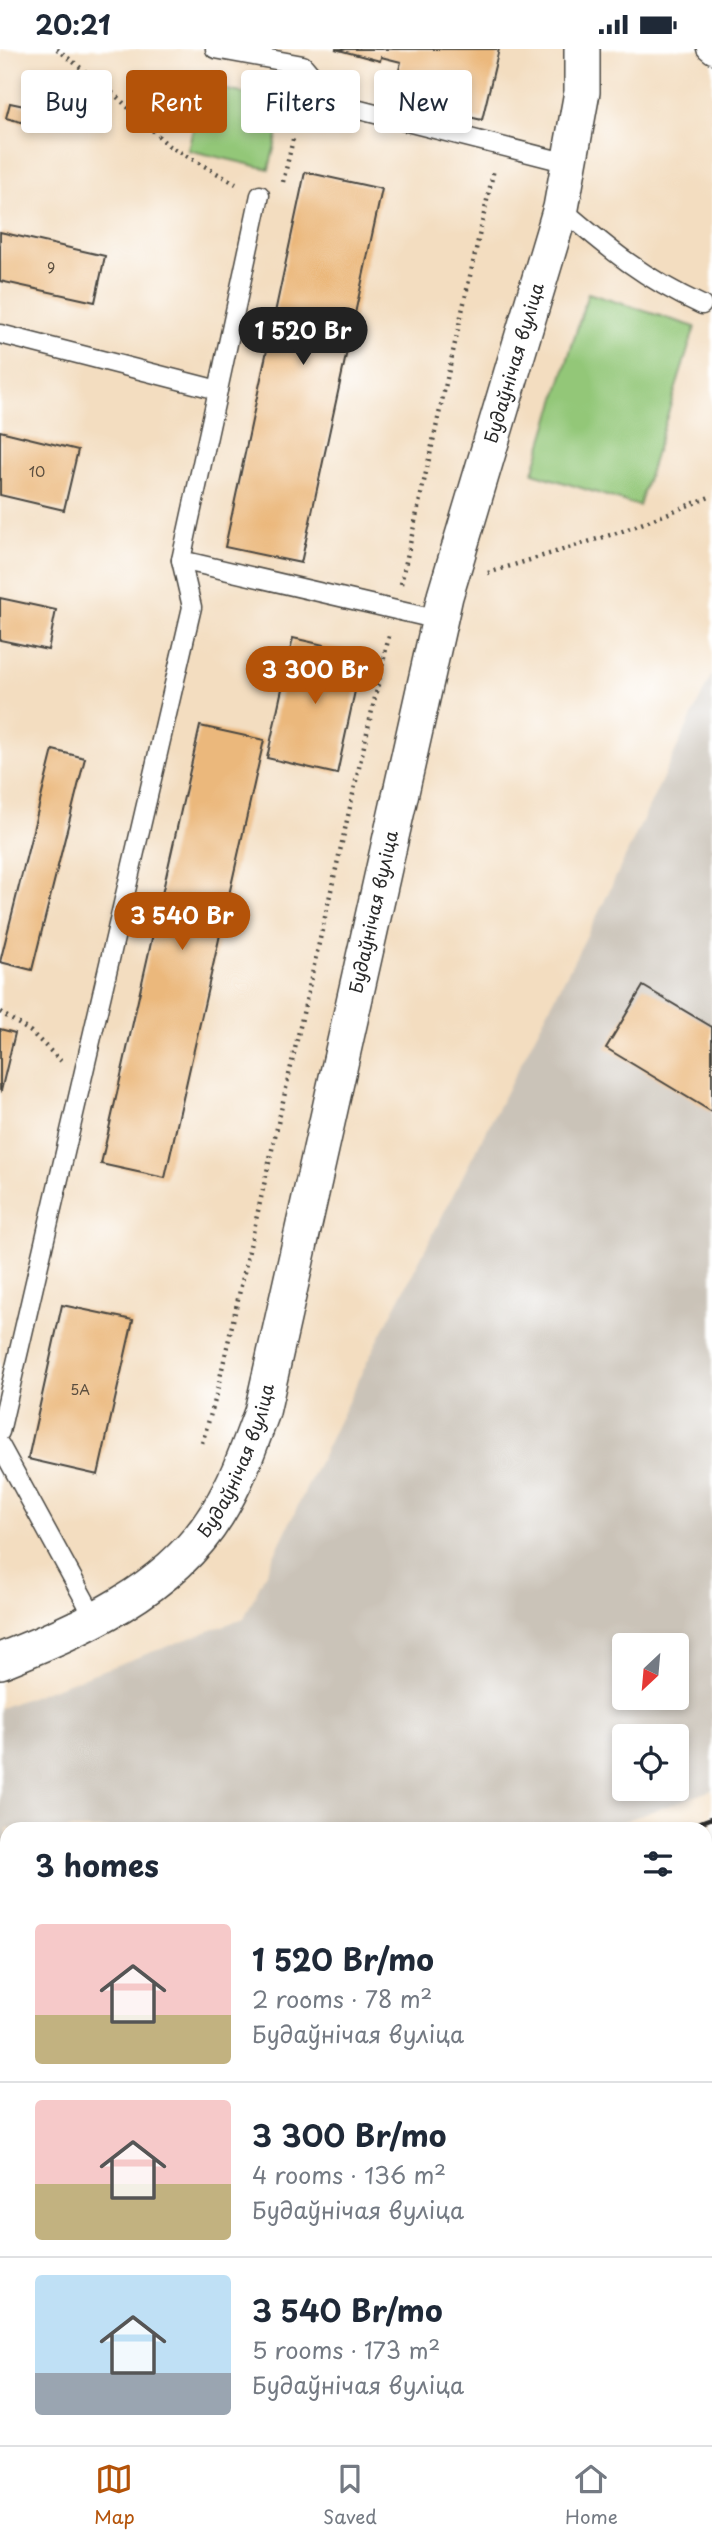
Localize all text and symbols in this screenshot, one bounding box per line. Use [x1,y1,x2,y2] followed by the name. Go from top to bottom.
[35,5,111,44] text: 20:21
[21,70,112,133] chip: Buy
[126,70,227,133] chip: Rent
[241,70,360,133] chip: Filters
[374,70,472,133] chip: New
[47,257,55,278] house number: 9
[477,279,550,446] street label: Будаўнічая вуліца
[231,307,375,367] pin: 1 520 Br
[255,312,351,347] text: 1 520 Br
[29,461,45,482] house number: 10
[243,647,387,706] pin: 3 300 Br
[262,651,368,686] text: 3 300 Br
[341,828,404,996] street label: Будаўнічая вуліца
[110,893,254,952] pin: 3 540 Br
[130,897,234,932] text: 3 540 Br
[70,1379,90,1400] house number: 5А
[190,1381,280,1542] street label: Будаўнічая вуліца
[612,1633,690,1710] north arrow
[612,1633,689,1801] map controls
[612,1724,689,1801] button: locate
[35,1842,159,1887] text: 3 homes
[639,1845,677,1883] icon: filters
[252,1936,434,1981] text: 1 520 Br/mo
[91,1952,175,2036] icon: home
[252,1981,432,2016] text: 2 rooms · 78 m²
[252,2016,464,2051] text: Будаўнічая вуліца
[252,2112,446,2157] text: 3 300 Br/mo
[91,2128,175,2212] icon: home
[252,2157,446,2192] text: 4 rooms · 136 m²
[252,2192,464,2227] text: Будаўнічая вуліца
[252,2287,443,2332] text: 3 540 Br/mo
[91,2303,175,2387] icon: home
[252,2332,440,2367] text: 5 rooms · 173 m²
[252,2367,464,2402] text: Будаўнічая вуліца
[94,2460,135,2530] tab: Map
[323,2460,377,2530] tab: Saved
[565,2460,618,2530] tab: Home

